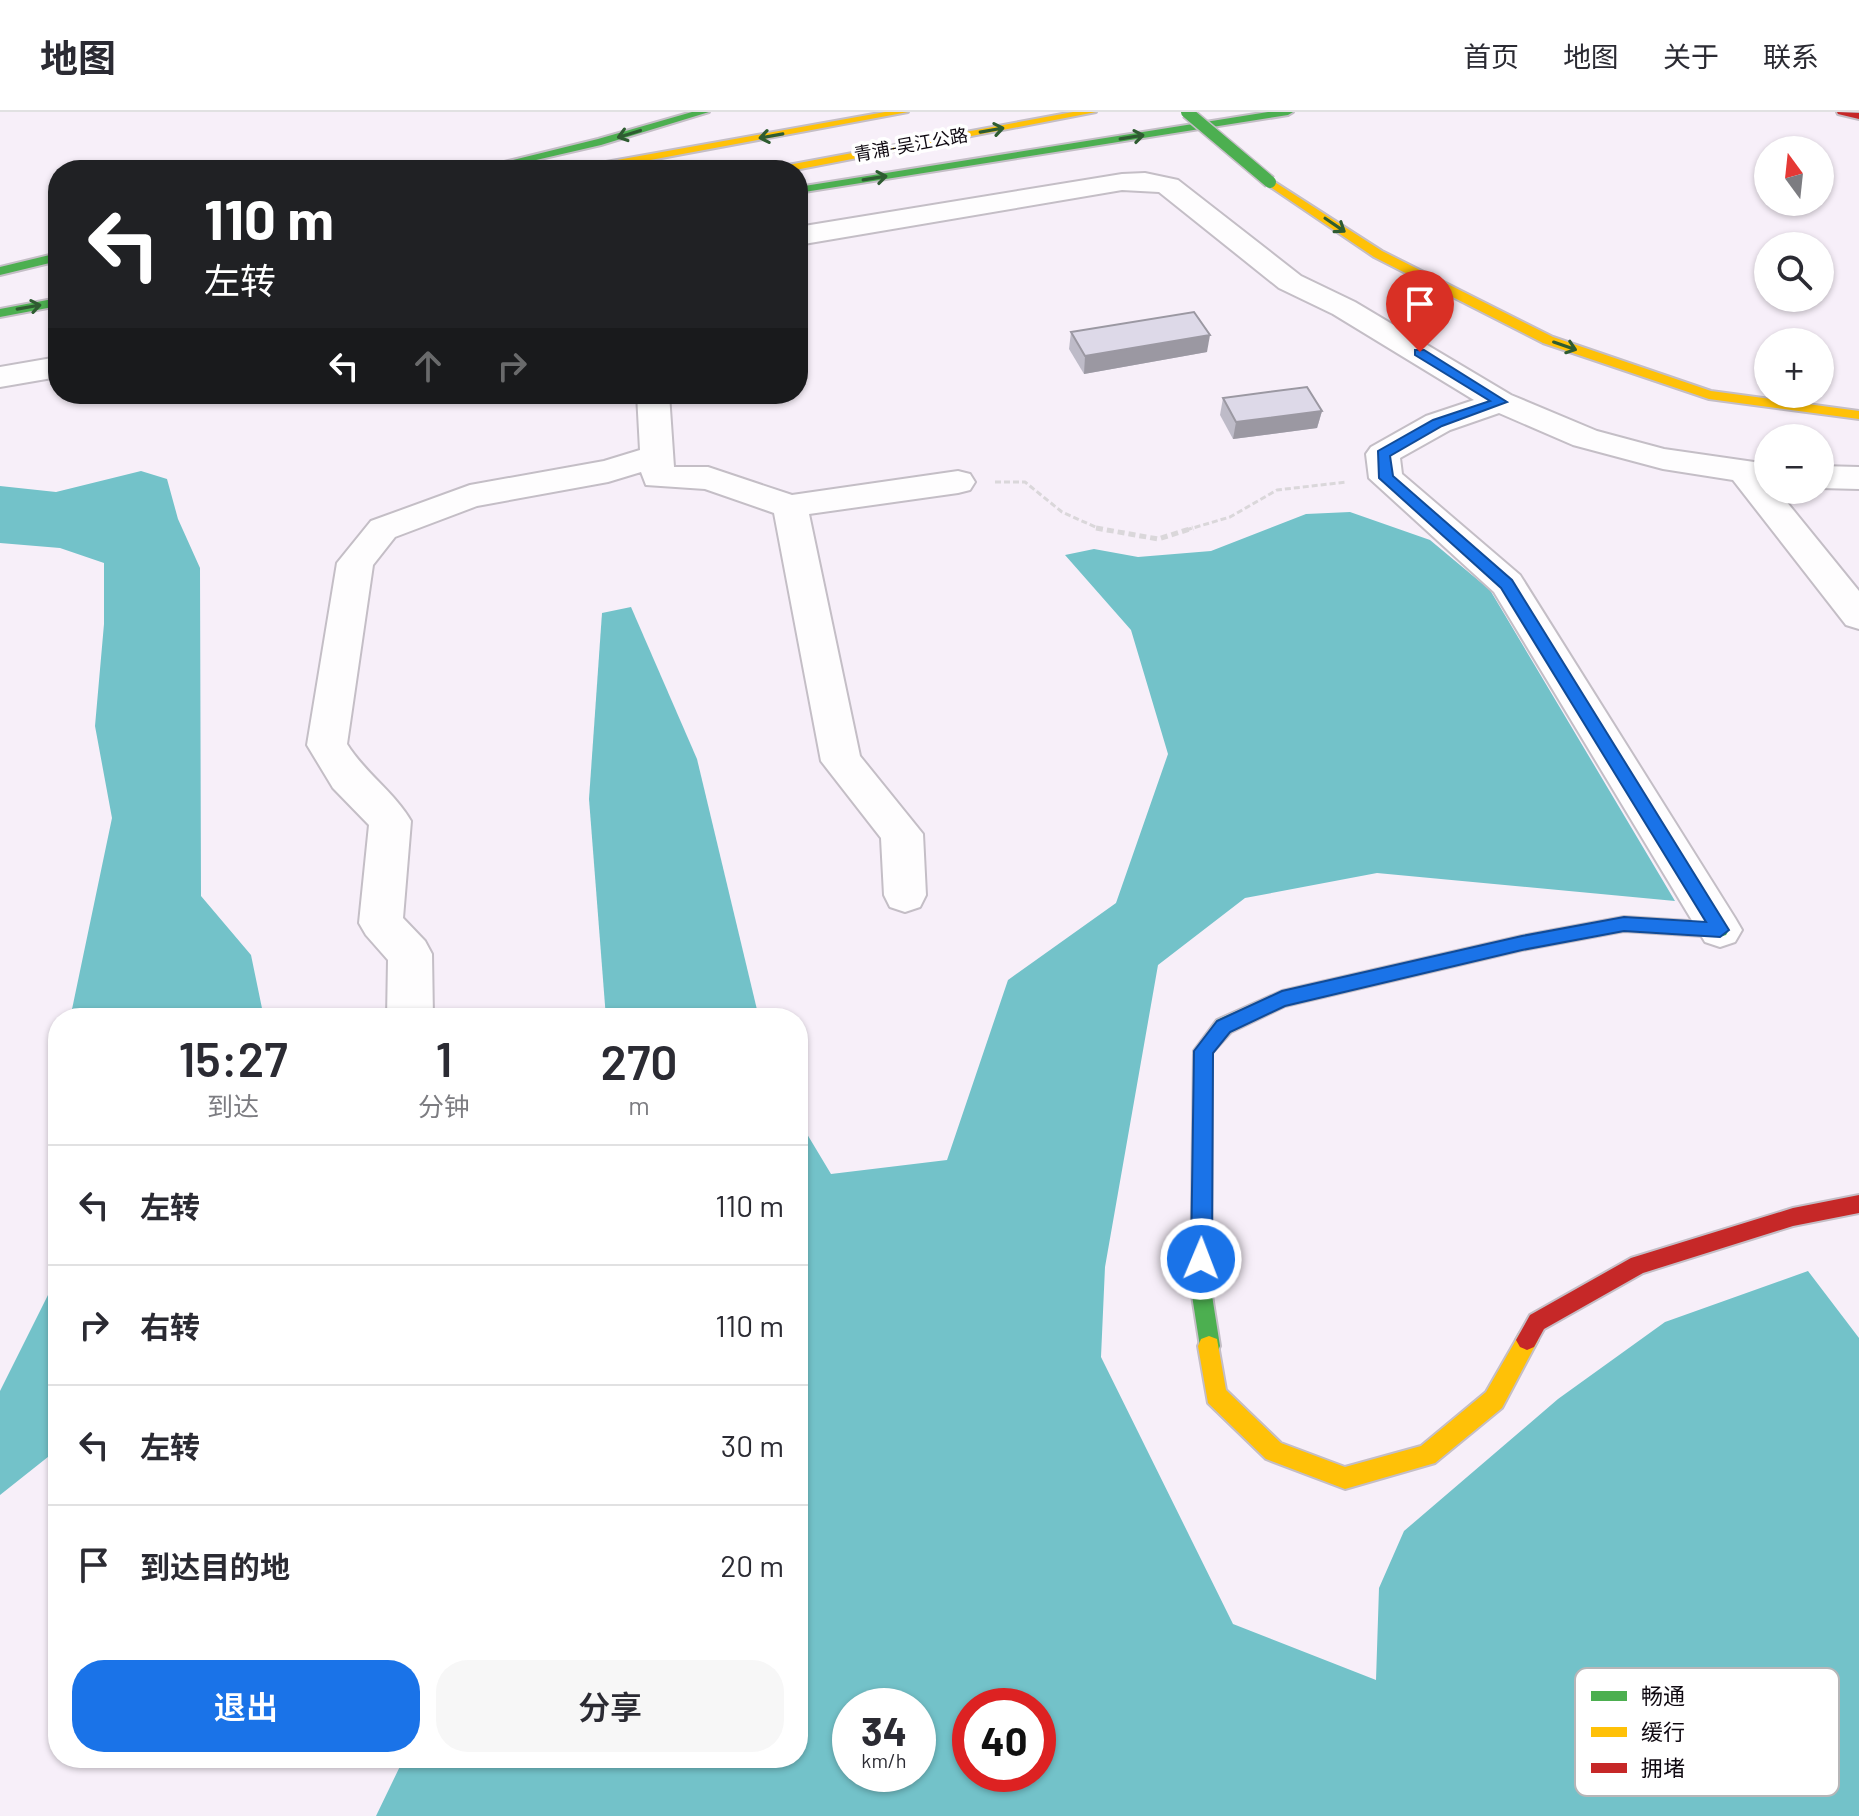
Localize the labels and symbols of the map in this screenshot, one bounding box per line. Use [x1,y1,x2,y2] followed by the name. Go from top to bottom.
[979,122,1004,137] one-way arrow
[852,123,969,165] street label: 青浦-吴江公路
[617,127,643,142] one-way arrow
[759,129,784,144] one-way arrow
[1119,129,1144,144] one-way arrow
[1754,136,1834,216] north arrow
[862,169,887,184] one-way arrow
[1323,218,1346,234] one-way arrow
[1386,270,1454,352] pin
[16,299,41,314] one-way arrow
[1552,339,1577,354] one-way arrow
[1159,1217,1243,1301] position arrow
[1575,1668,1839,1796] legend
[1641,1682,1685,1708] text: 畅通
[952,1688,1056,1792] speed limit sign: 40
[1641,1718,1685,1744] text: 缓行
[1641,1754,1685,1780] text: 拥堵

